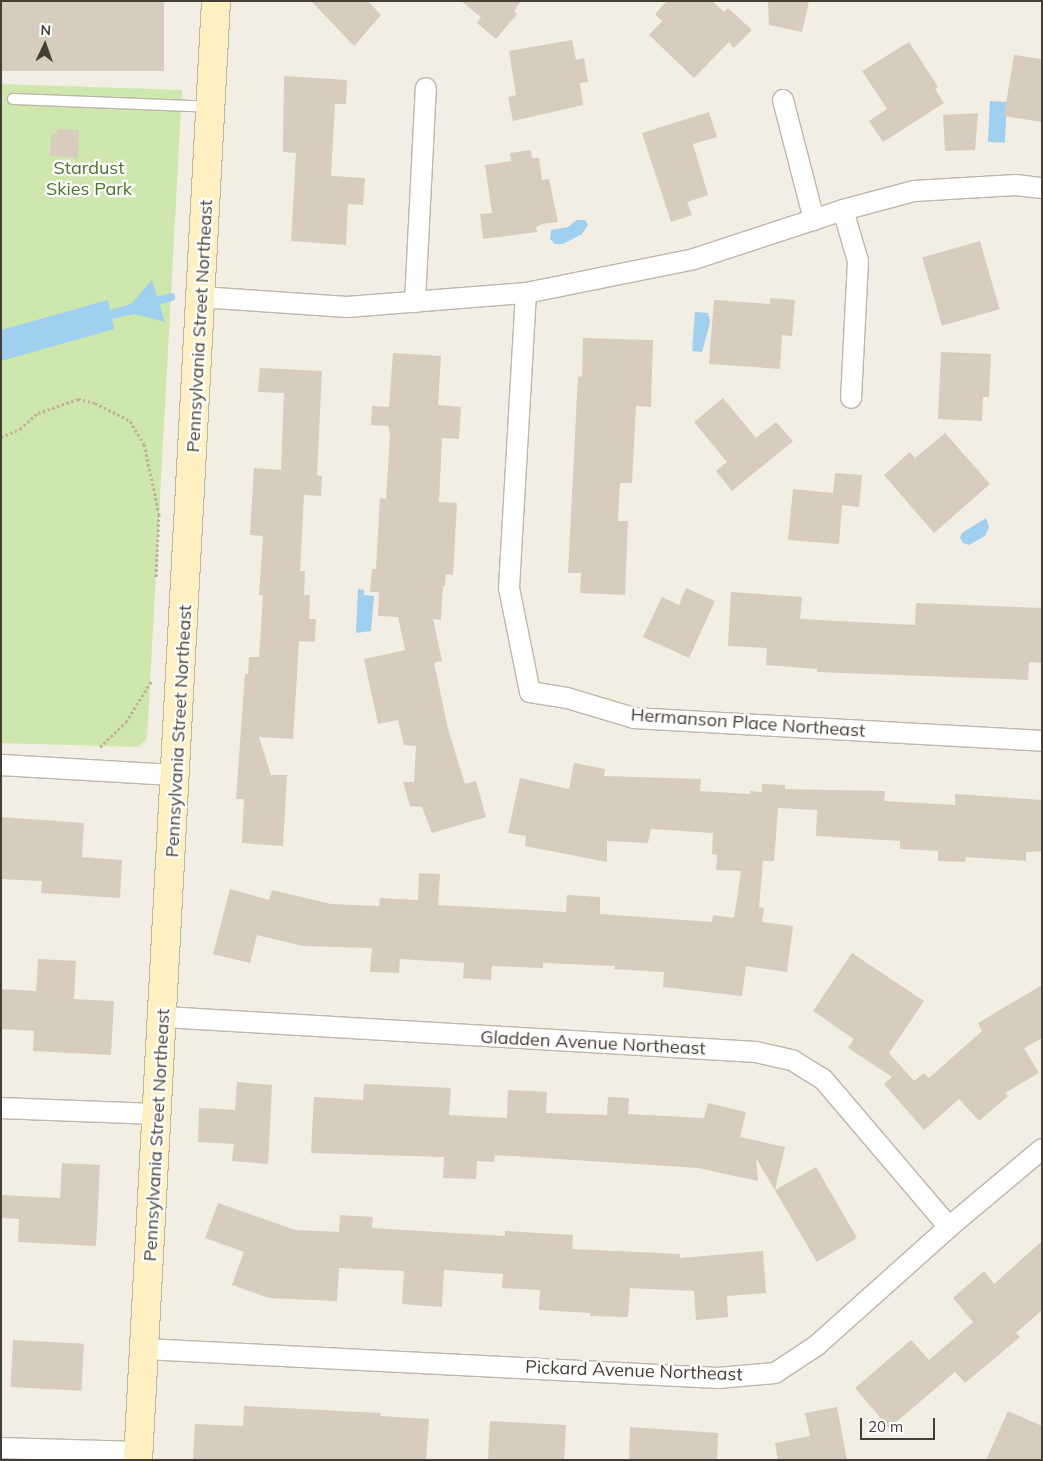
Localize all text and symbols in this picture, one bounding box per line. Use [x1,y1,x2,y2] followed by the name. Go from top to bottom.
[20,20,70,70] north arrow
[40,21,52,39] text: N
[46,158,132,200] park label: Stardust Skies Park
[183,199,217,453] street label: Pennsylvania Street Northeast
[162,604,196,858] street label: Pennsylvania Street Northeast
[630,704,866,742] street label: Hermanson Place Northeast
[140,1008,174,1262] street label: Pennsylvania Street Northeast
[480,1026,706,1060] street label: Gladden Avenue Northeast
[525,1356,743,1386] street label: Pickard Avenue Northeast
[863,1408,938,1440] scale bar
[868,1417,903,1436] text: 20 m

